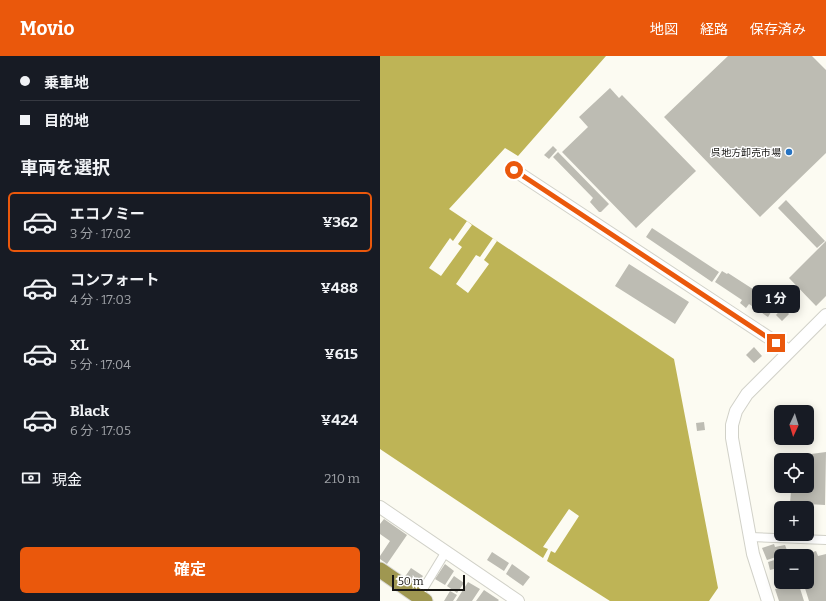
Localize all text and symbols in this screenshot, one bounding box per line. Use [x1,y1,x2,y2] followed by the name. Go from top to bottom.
[20,17,74,40] text: Movio
[650,21,678,38] text: 地図
[700,21,728,38] text: 経路
[750,21,806,38] text: 保存済み
[44,74,89,92] text: 乗車地
[44,112,89,130] text: 目的地
[711,147,781,159] place label: 呉地方卸売市場
[784,147,794,157] marker: 呉地方卸売市場
[20,157,110,179] text: 車両を選択
[505,161,523,179] route start
[22,204,58,240] icon: car
[70,205,145,223] text: エコノミー
[322,213,358,231] text: ¥362
[70,226,131,241] text: 3 分 · 17:02
[22,270,58,306] icon: car
[70,271,160,289] text: コンフォート
[320,279,358,297] text: ¥488
[752,285,800,313] callout: 1 分
[766,291,786,306] text: 1 分
[70,292,131,307] text: 4 分 · 17:03
[767,334,785,352] route end
[22,336,58,372] icon: car
[70,336,89,354] text: XL
[324,345,358,363] text: ¥615
[70,357,131,372] text: 5 分 · 17:04
[22,402,58,438] icon: car
[70,402,109,420] text: Black
[774,405,814,445] north arrow
[774,405,814,589] map controls
[321,411,358,429] text: ¥424
[70,423,131,438] text: 6 分 · 17:05
[774,453,814,493] button: locate
[20,467,42,489] icon: cash
[52,471,82,489] text: 現金
[324,471,360,486] text: 210 m
[774,501,814,541] button: +
[20,547,360,593] button: 確定
[774,549,814,589] button: −
[392,573,465,592] scale bar
[398,575,424,588] text: 50 m

